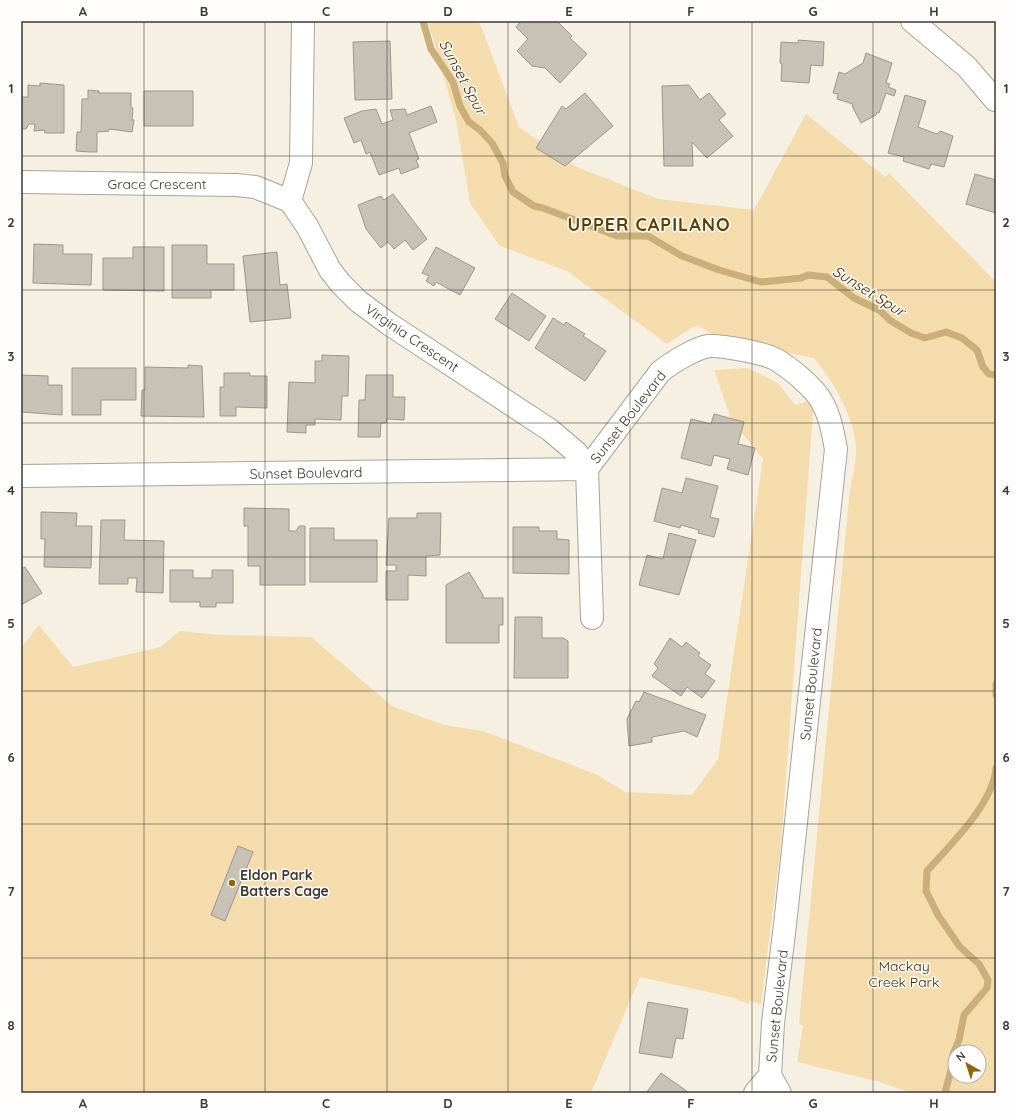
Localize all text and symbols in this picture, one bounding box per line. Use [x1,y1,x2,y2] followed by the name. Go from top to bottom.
[79,3,88,19] text: A
[200,3,208,19] text: B
[322,3,330,19] text: C
[443,3,453,19] text: D
[565,3,573,19] text: E
[687,3,695,19] text: F
[808,3,818,19] text: G
[929,3,939,19] text: H
[435,36,492,120] water label: Sunset Spur
[8,80,14,96] text: 1
[1003,80,1009,96] text: 1
[107,175,207,193] street label: Grace Crescent
[567,213,731,236] district label: UPPER CAPILANO
[7,214,15,230] text: 2
[1002,214,1010,230] text: 2
[829,261,911,322] water label: Sunset Spur
[362,300,463,376] street label: Virginia Crescent
[8,348,15,364] text: 3
[1003,348,1010,364] text: 3
[586,367,670,467] street label: Sunset Boulevard
[249,463,363,483] street label: Sunset Boulevard
[7,482,15,498] text: 4
[1002,482,1010,498] text: 4
[7,615,15,631] text: 5
[1002,615,1010,631] text: 5
[796,627,826,741] street label: Sunset Boulevard
[7,749,15,765] text: 6
[1002,749,1010,765] text: 6
[240,866,329,900] place label: Eldon Park Batters Cage
[227,878,237,888] marker: Eldon Park Batters Cage
[7,883,15,899] text: 7
[1002,883,1010,899] text: 7
[762,949,792,1063] street label: Sunset Boulevard
[869,957,940,991] park label: Mackay Creek Park
[7,1017,15,1033] text: 8
[1002,1017,1010,1033] text: 8
[947,1044,987,1084] north arrow
[953,1048,968,1064] text: N
[79,1095,88,1111] text: A
[200,1095,208,1111] text: B
[322,1095,330,1111] text: C
[443,1095,453,1111] text: D
[565,1095,573,1111] text: E
[687,1095,695,1111] text: F
[808,1095,818,1111] text: G
[929,1095,939,1111] text: H

